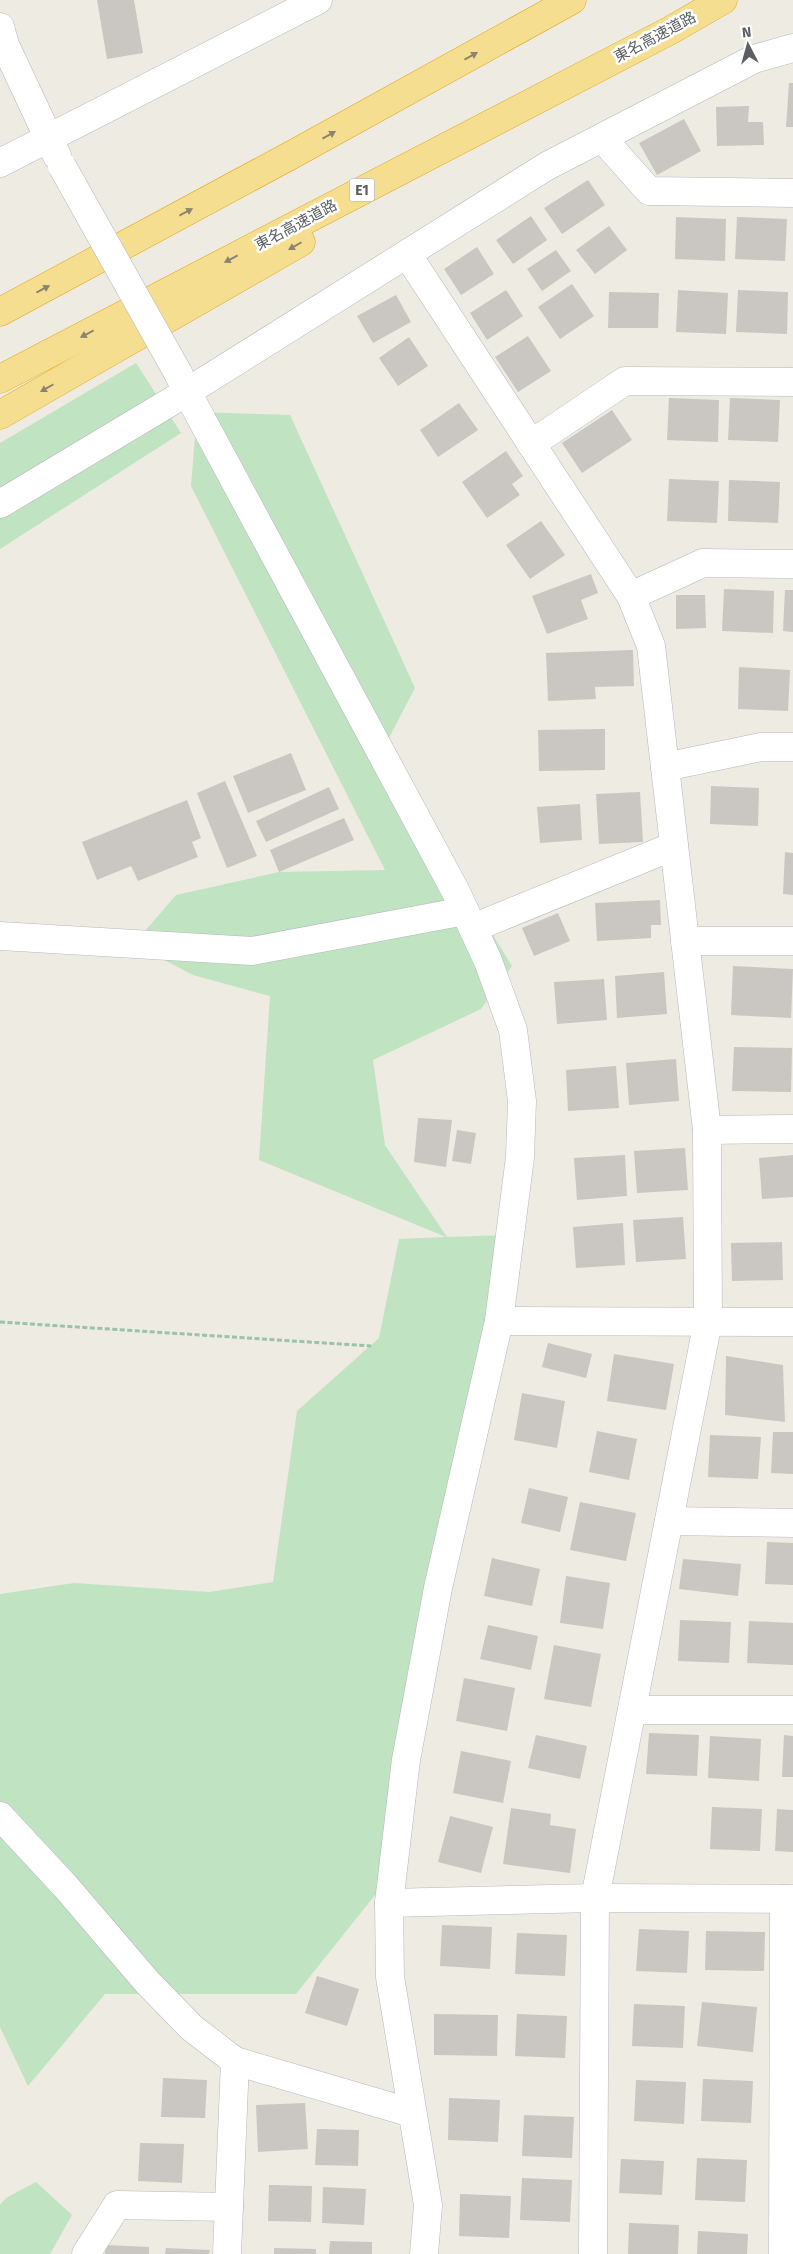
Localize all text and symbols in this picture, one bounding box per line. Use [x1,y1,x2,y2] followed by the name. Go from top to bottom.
[611,8,699,66] street label: 東名高速道路
[723,20,773,70] north arrow
[741,24,752,42] text: N
[464,52,478,60] one-way arrow
[322,130,335,139] one-way arrow
[350,178,374,202] road number: E1
[252,196,340,254] street label: 東名高速道路
[179,208,193,216] one-way arrow
[287,242,302,250] one-way arrow
[224,255,238,263] one-way arrow
[36,285,50,293] one-way arrow
[80,330,94,338] one-way arrow
[40,384,55,392] one-way arrow

